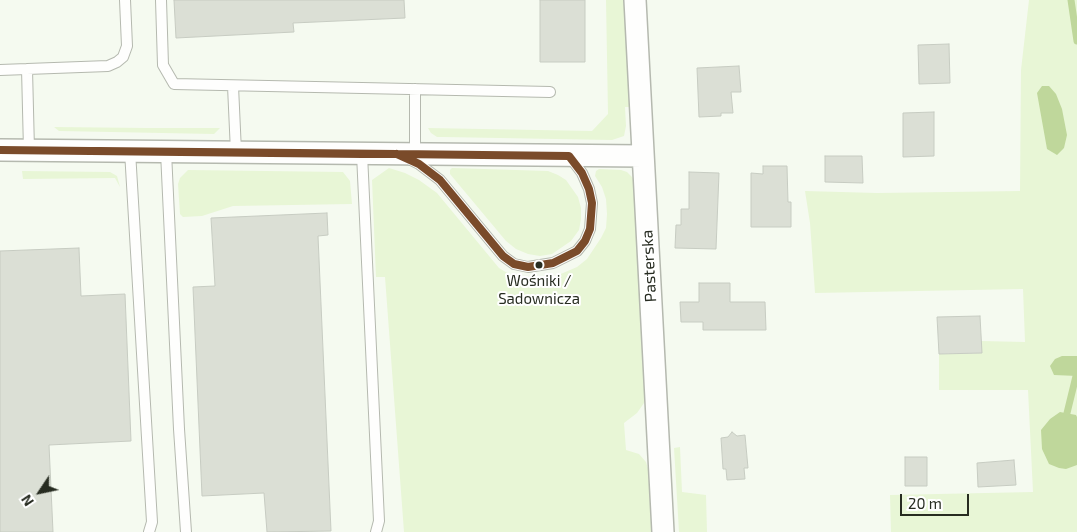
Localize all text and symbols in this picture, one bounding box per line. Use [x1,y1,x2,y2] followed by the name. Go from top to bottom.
[638,229,660,303] street label: Pasterska
[534,260,544,270] marker: Wośniki / Sadownicza
[498,272,580,307] place label: Wośniki / Sadownicza
[15,467,65,517] north arrow
[902,484,971,516] scale bar
[17,492,37,510] text: N
[908,494,942,512] text: 20 m

